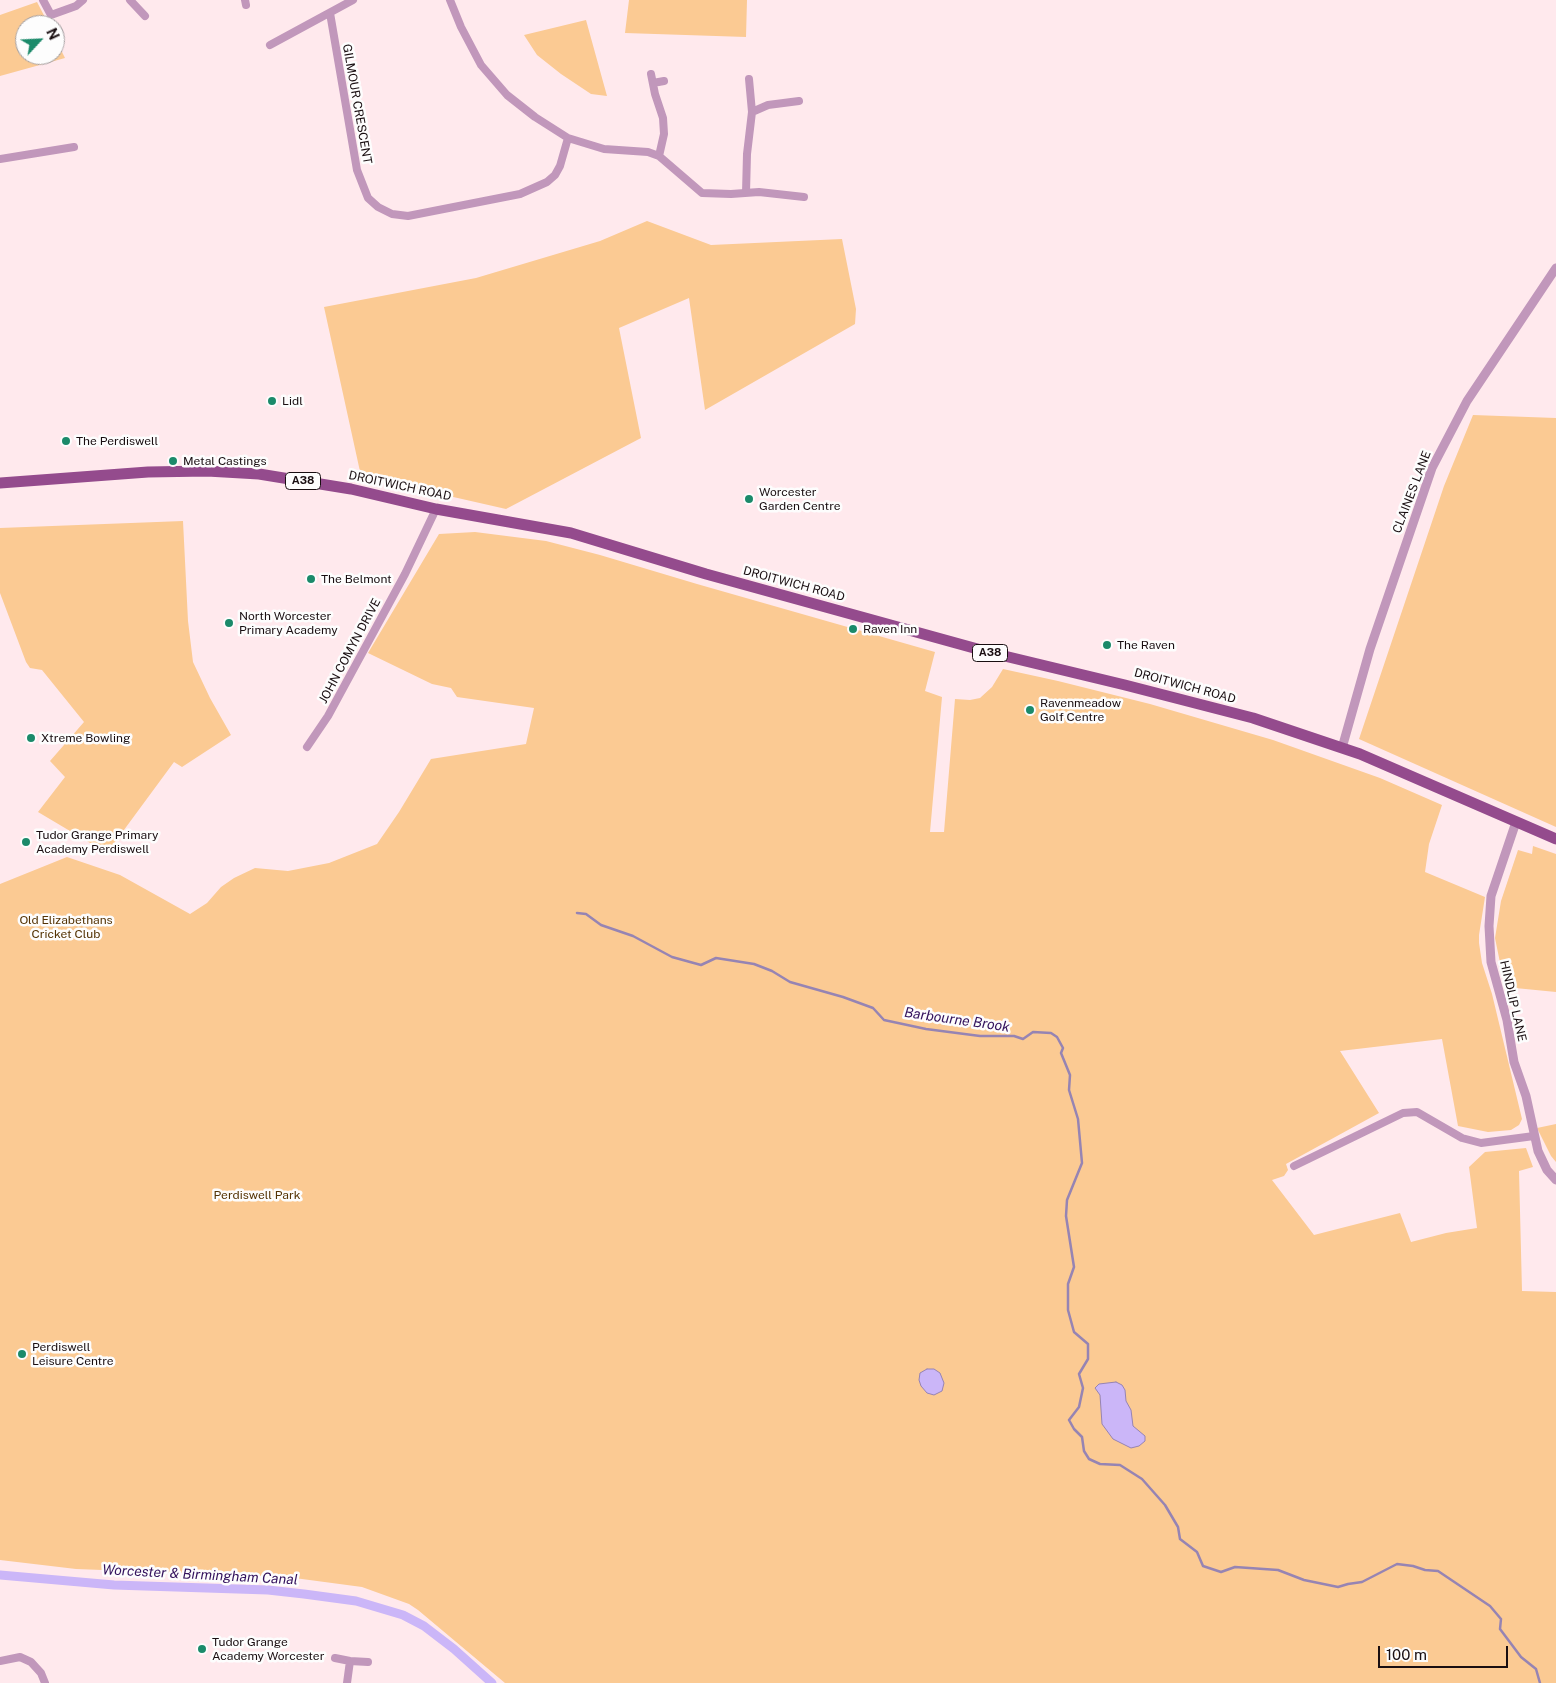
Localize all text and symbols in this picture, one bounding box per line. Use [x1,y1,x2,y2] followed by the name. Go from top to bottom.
[15,15,65,65] north arrow
[43,26,62,42] text: N
[339,43,375,165] street label: GILMOUR CRESCENT
[282,394,303,408] place label: Lidl
[266,395,278,407] marker: Lidl
[76,434,158,448] place label: The Perdiswell
[60,435,72,447] marker: The Perdiswell
[1390,449,1434,535] street label: CLAINES LANE
[183,454,267,468] place label: Metal Castings
[167,455,179,467] marker: Metal Castings
[347,468,453,504] street label: DROITWICH ROAD
[286,472,320,490] road number: A38
[759,485,841,513] place label: Worcester Garden Centre
[743,493,755,505] marker: Worcester Garden Centre
[742,564,846,604] street label: DROITWICH ROAD
[321,572,392,586] place label: The Belmont
[305,573,317,585] marker: The Belmont
[316,596,384,706] street label: JOHN COMYN DRIVE
[239,609,338,637] place label: North Worcester Primary Academy
[223,617,235,629] marker: North Worcester Primary Academy
[863,622,917,636] place label: Raven Inn
[847,623,859,635] marker: Raven Inn
[1117,638,1175,652] place label: The Raven
[1101,639,1113,651] marker: The Raven
[972,644,1008,661] road number: A38
[1133,666,1237,706] street label: DROITWICH ROAD
[1040,696,1121,724] place label: Ravenmeadow Golf Centre
[1024,704,1036,716] marker: Ravenmeadow Golf Centre
[41,731,130,745] place label: Xtreme Bowling
[25,732,37,744] marker: Xtreme Bowling
[36,828,158,856] place label: Tudor Grange Primary Academy Perdiswell
[20,836,32,848] marker: Tudor Grange Primary Academy Perdiswell
[19,913,113,941] park label: Old Elizabethans Cricket Club
[1497,959,1529,1043] street label: HINDLIP LANE
[903,1004,1011,1036] water label: Barbourne Brook
[214,1188,300,1202] park label: Perdiswell Park
[32,1340,114,1368] place label: Perdiswell Leisure Centre
[16,1348,28,1360] marker: Perdiswell Leisure Centre
[102,1561,298,1589] water label: Worcester & Birmingham Canal
[212,1635,324,1663] place label: Tudor Grange Academy Worcester
[1381,1636,1511,1668] scale bar
[196,1643,208,1655] marker: Tudor Grange Academy Worcester
[1386,1646,1427,1663] text: 100 m

